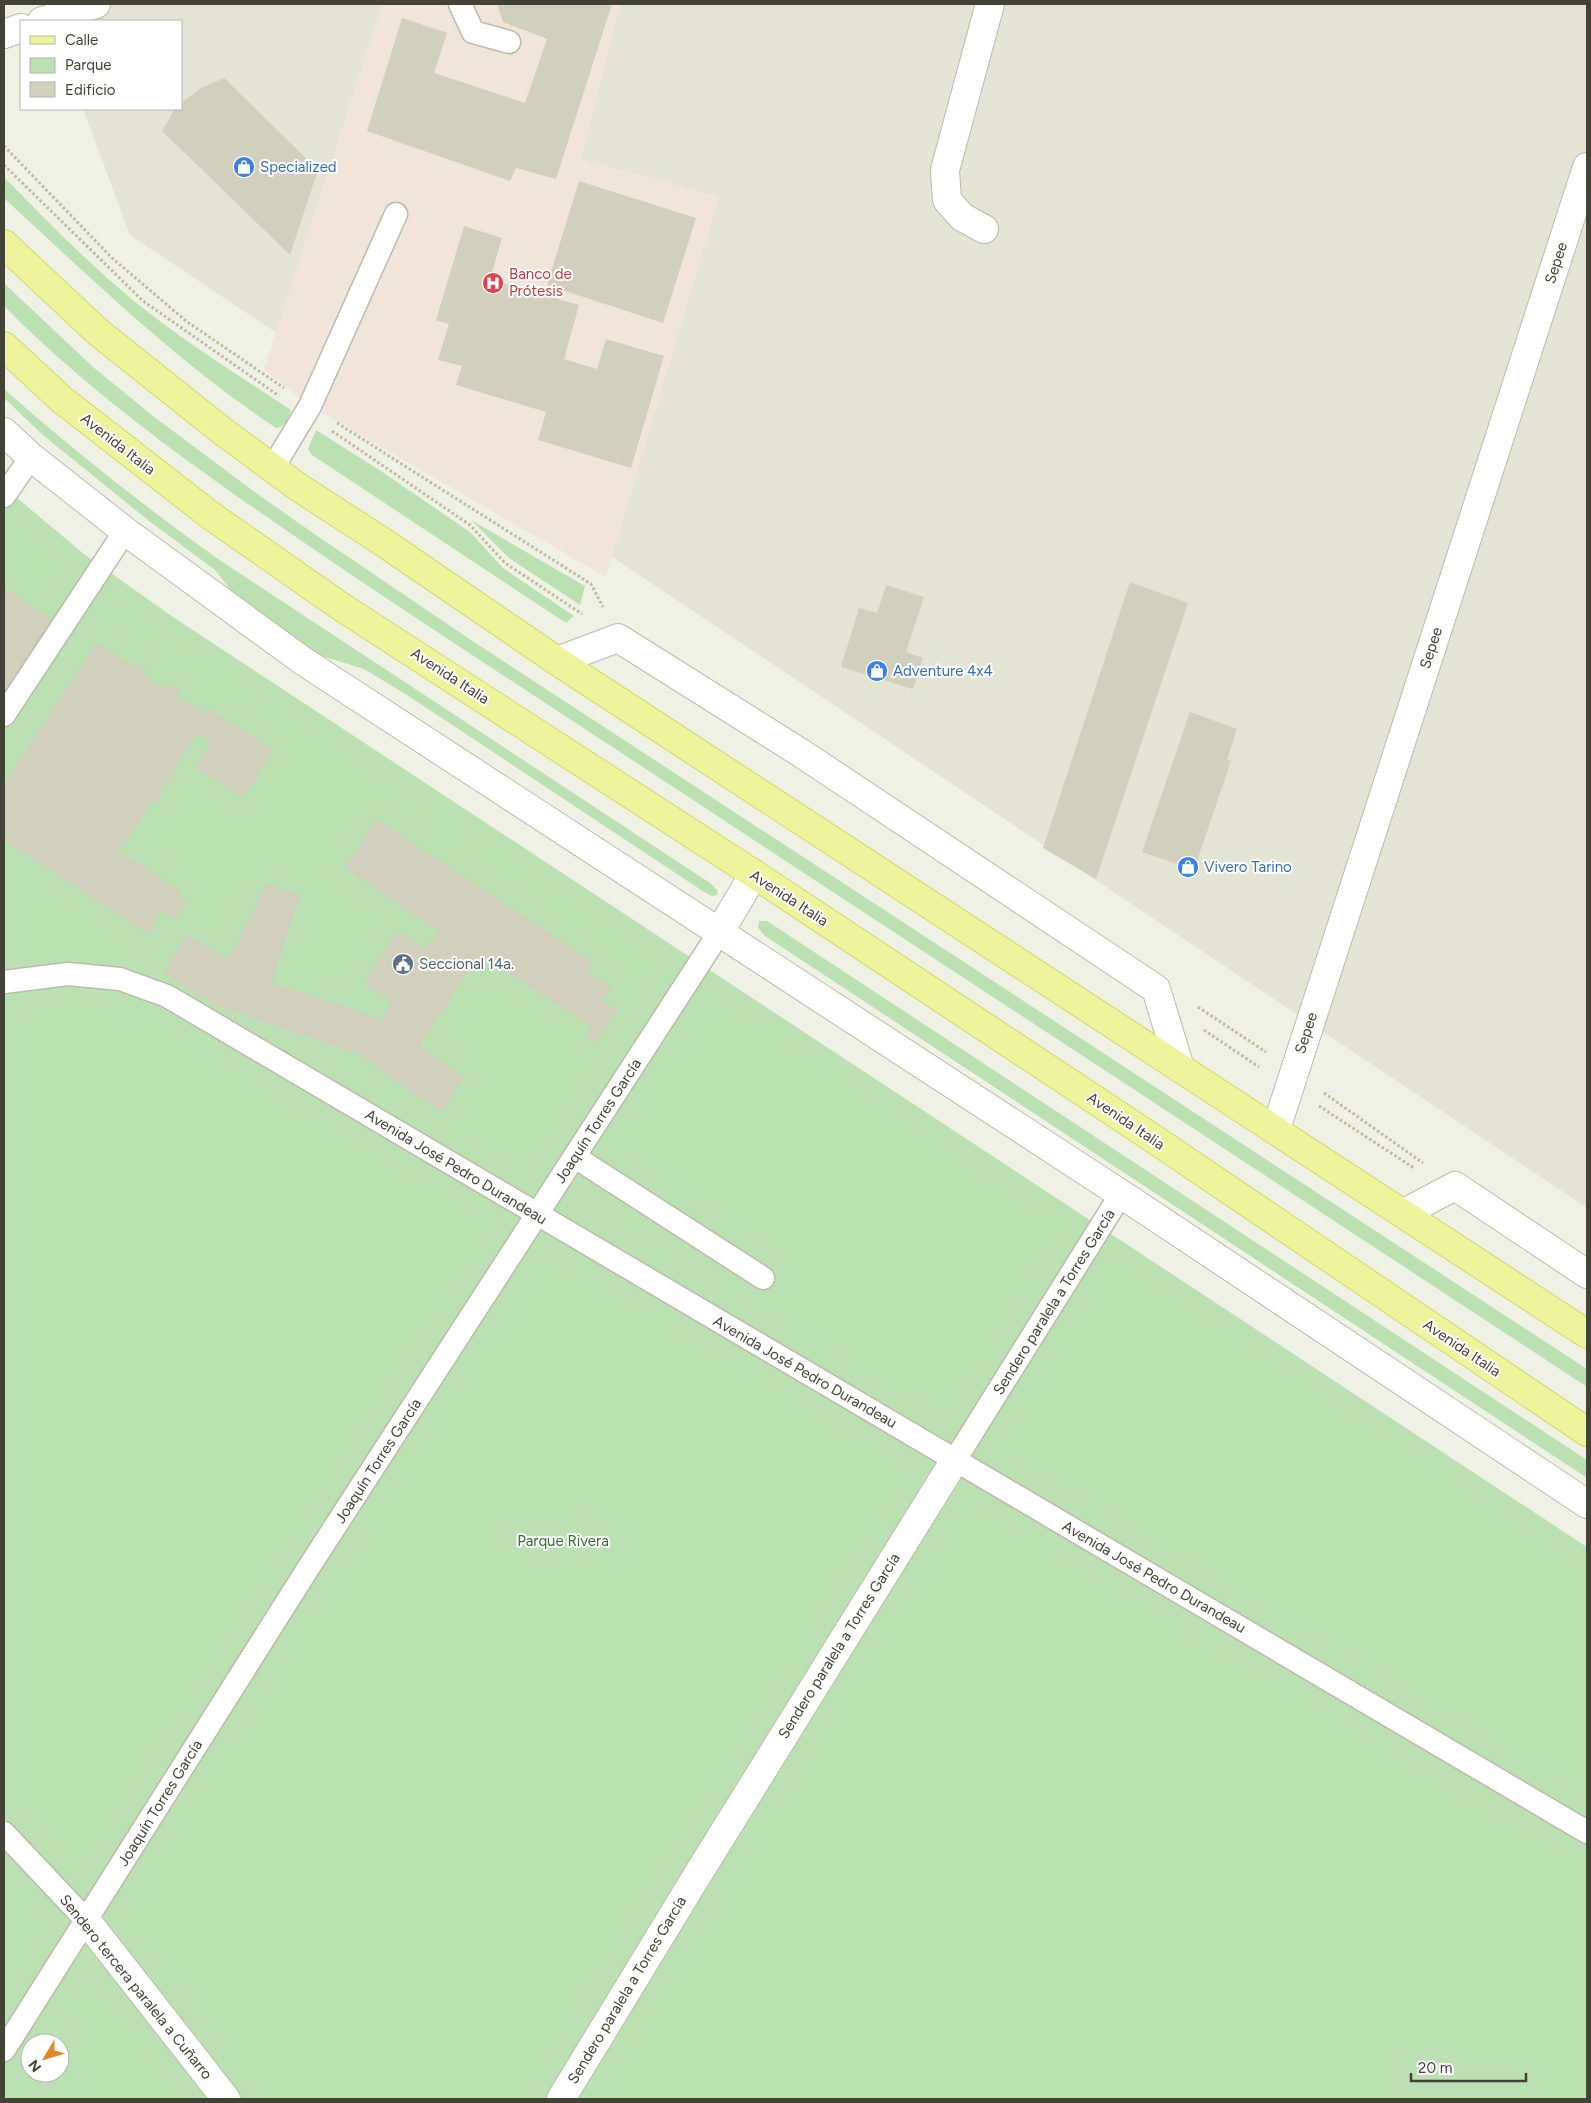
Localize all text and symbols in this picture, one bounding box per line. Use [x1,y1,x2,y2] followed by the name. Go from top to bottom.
[20,20,182,110] legend
[65,31,98,49] text: Calle
[65,56,112,74] text: Parque
[65,81,116,99] text: Edificio
[232,155,256,179] shop icon: Specialized
[260,158,337,176] place label: Specialized
[1541,240,1571,286] street label: Sepee
[509,265,572,300] place label: Banco de Prótesis
[481,271,505,295] hospital icon: Banco de Prótesis
[77,409,159,479] street label: Avenida Italia
[1416,625,1446,671] street label: Sepee
[408,644,492,708] street label: Avenida Italia
[865,659,889,683] shop icon: Adventure 4x4
[893,662,993,680] place label: Adventure 4x4
[1176,855,1200,879] shop icon: Vivero Tarino
[1204,858,1292,876] place label: Vivero Tarino
[747,866,831,930] street label: Avenida Italia
[391,952,415,976] public building icon: Seccional 14a.
[419,955,514,973] place label: Seccional 14a.
[1291,1010,1321,1056] street label: Sepee
[551,1055,645,1187] street label: Joaquín Torres García
[1084,1088,1168,1154] street label: Avenida Italia
[362,1105,550,1229] street label: Avenida José Pedro Durandeau
[989,1206,1119,1398] street label: Sendero paralela a Torres García
[710,1312,900,1432] street label: Avenida José Pedro Durandeau
[1420,1315,1504,1381] street label: Avenida Italia
[331,1395,425,1527] street label: Joaquín Torres García
[1059,1517,1249,1637] street label: Avenida José Pedro Durandeau
[517,1532,609,1550] park label: Parque Rivera
[774,1550,904,1742] street label: Sendero paralela a Torres García
[114,1737,206,1869] street label: Joaquín Torres García
[56,1891,216,2083] street label: Sendero tercera paralela a Cuñarro
[564,1893,690,2087] street label: Sendero paralela a Torres García
[20,2033,70,2083] north arrow
[1411,2050,1526,2082] scale bar
[25,2056,45,2075] text: N
[1418,2059,1452,2077] text: 20 m

